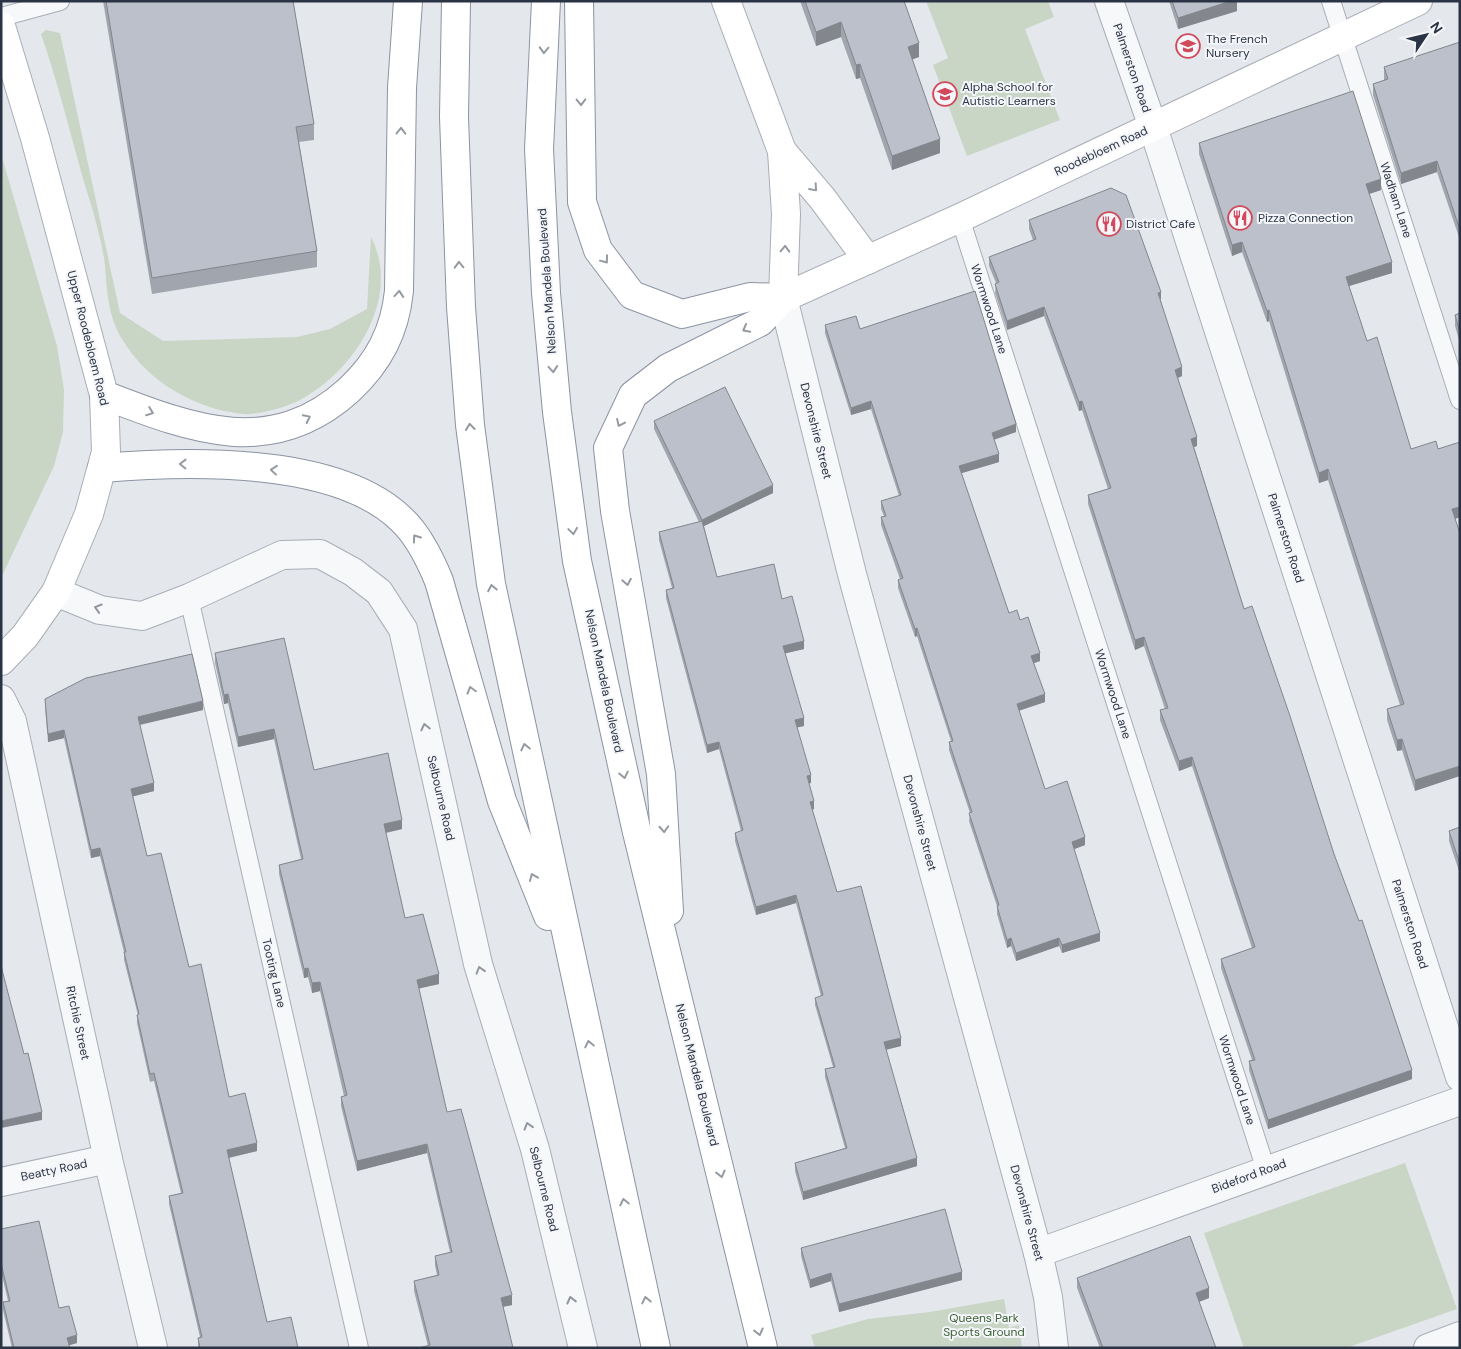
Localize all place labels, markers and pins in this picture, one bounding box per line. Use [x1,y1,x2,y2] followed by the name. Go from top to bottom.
[1206,31,1268,61] place label: The French Nursery
[1175,33,1201,59] school or university icon: The French Nursery
[962,79,1056,109] place label: Alpha School for Autistic Learners
[932,81,958,107] school or university icon: Alpha School for Autistic Learners
[1227,205,1253,231] restaurant icon: Pizza Connection
[1258,210,1353,226] place label: Pizza Connection
[1096,211,1122,237] restaurant icon: District Cafe
[1126,216,1195,232] place label: District Cafe

